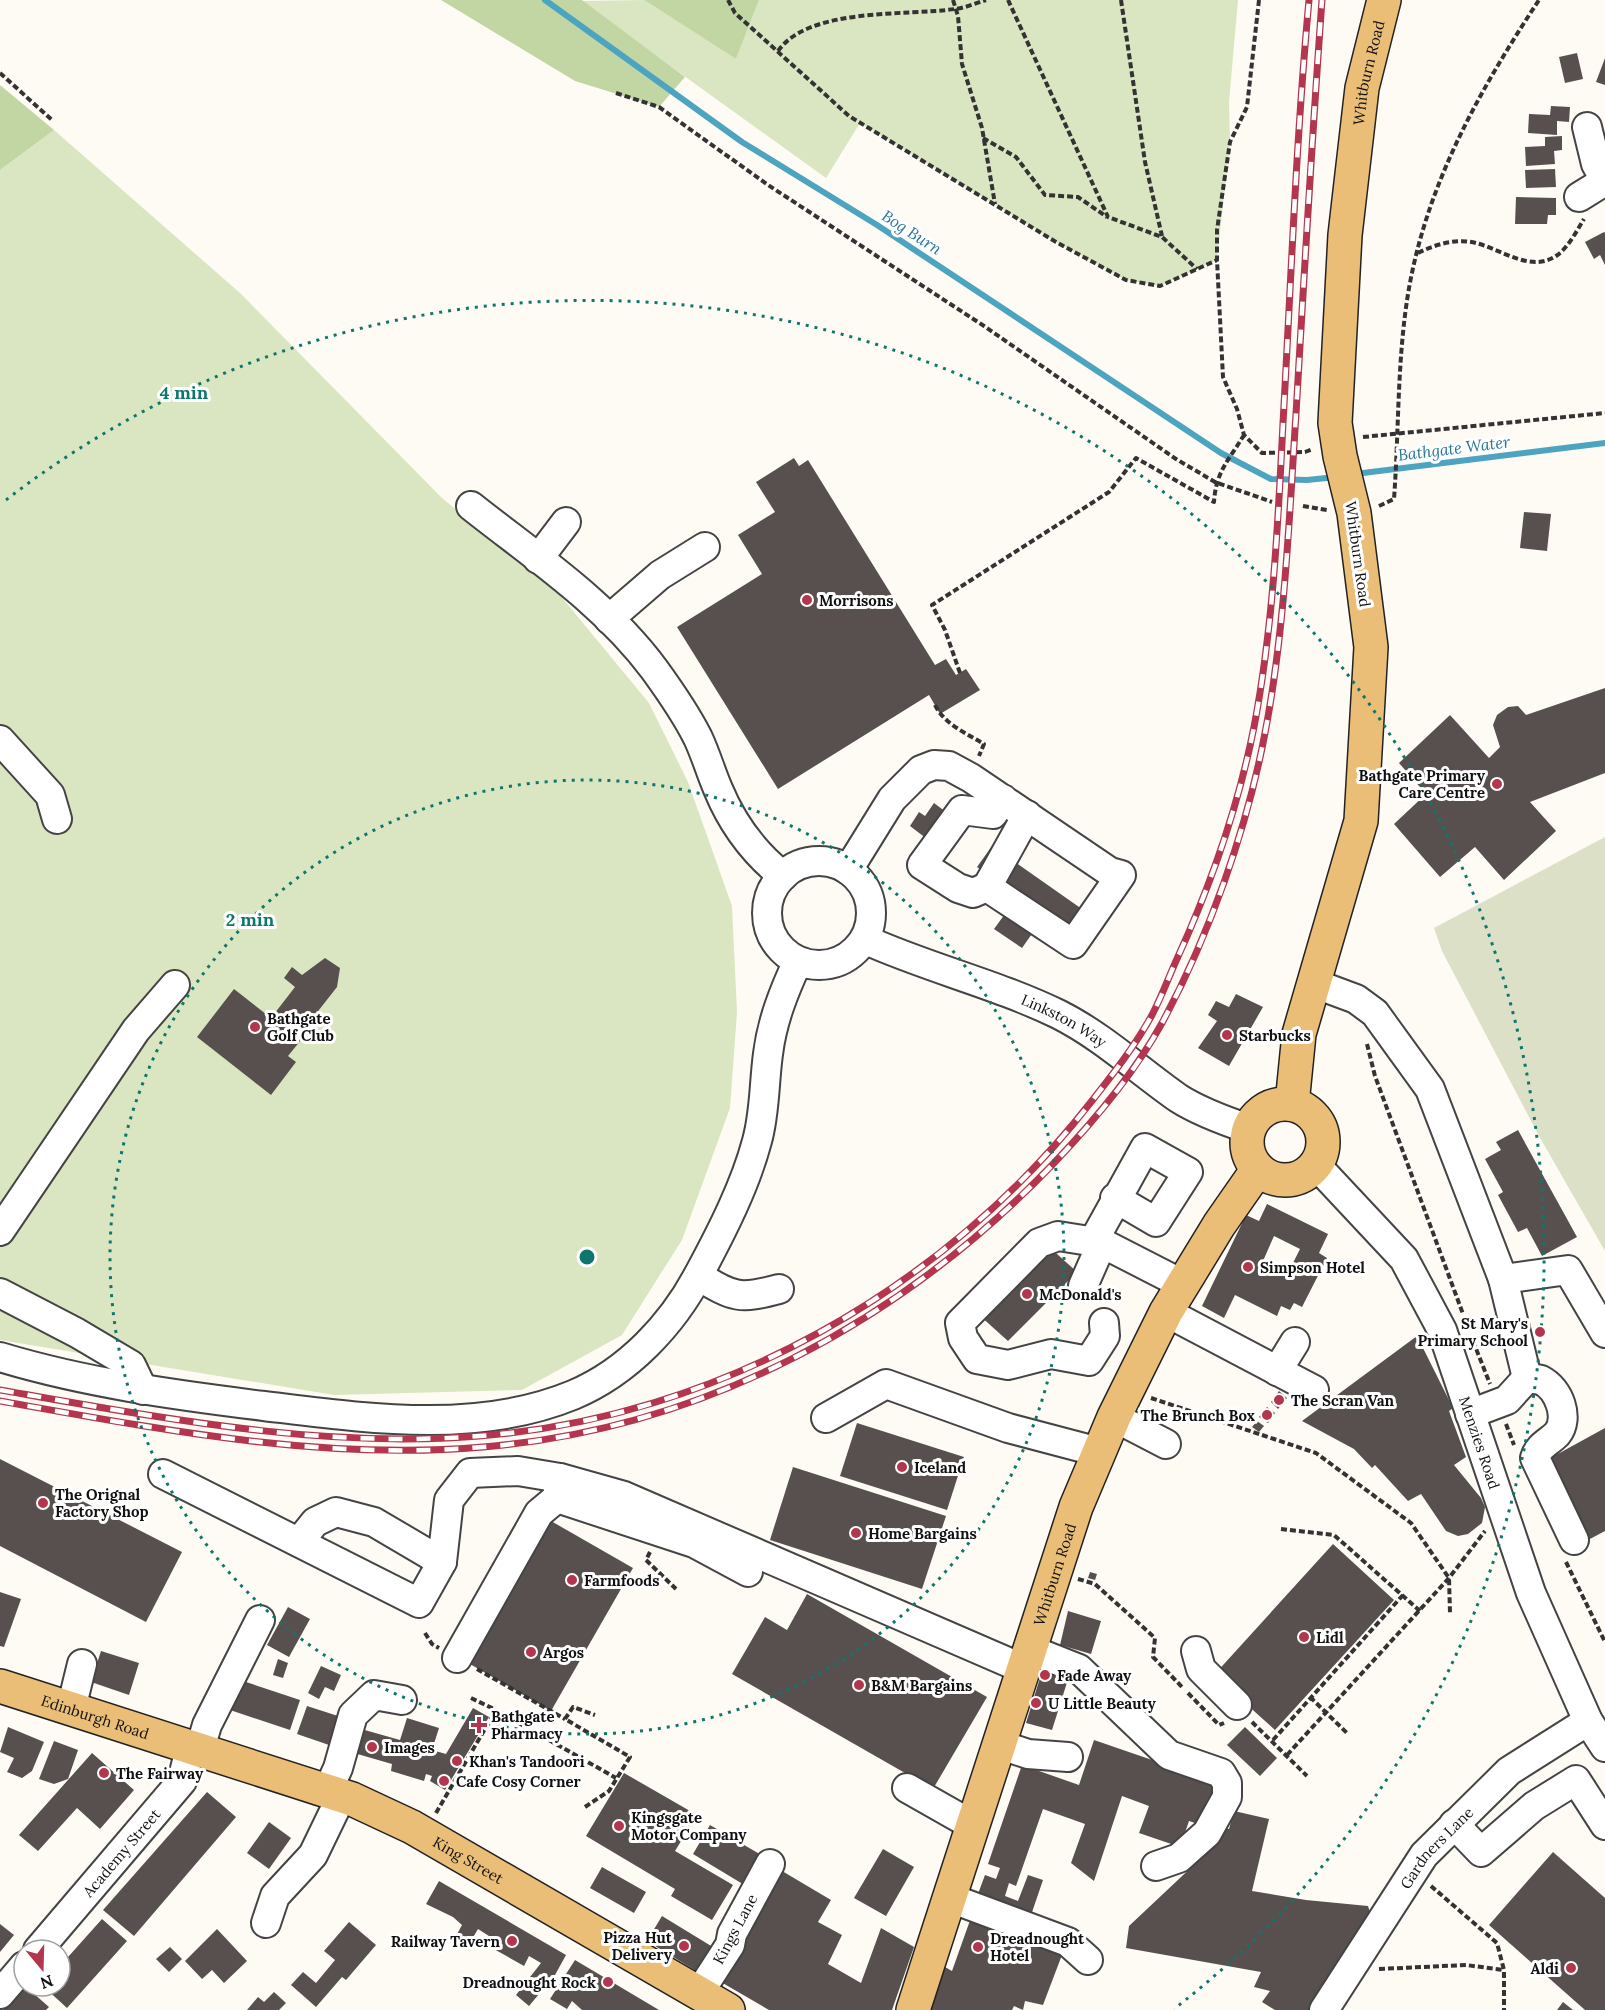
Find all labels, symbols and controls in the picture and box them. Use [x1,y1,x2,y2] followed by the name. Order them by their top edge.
[1348,18,1388,126] street label: Whitburn Road
[878,205,946,259] water label: Bog Burn
[160,381,209,404] text: 4 min
[1397,431,1512,465] water label: Bathgate Water
[1341,500,1375,608] street label: Whitburn Road
[819,591,894,610] place label: Morrisons
[800,593,814,607] marker: Morrisons
[1358,766,1486,802] place label: Bathgate Primary Care Centre
[1490,777,1504,791] marker: Bathgate Primary Care Centre
[226,908,275,931] text: 2 min
[1019,989,1111,1051] street label: Linkston Way
[267,1009,334,1045] place label: Bathgate Golf Club
[248,1020,262,1034] marker: Bathgate Golf Club
[1239,1026,1311,1045] place label: Starbucks
[1220,1028,1234,1042] marker: Starbucks
[577,1247,597,1267] centre of rings
[1260,1258,1365,1277] place label: Simpson Hotel
[1241,1260,1255,1274] marker: Simpson Hotel
[1039,1285,1122,1304] place label: McDonald's
[1020,1287,1034,1301] marker: McDonald's
[1417,1314,1528,1350] place label: St Mary's Primary School
[1533,1325,1547,1339] marker: St Mary's Primary School
[1291,1391,1395,1410] place label: The Scran Van
[1272,1393,1286,1407] marker: The Scran Van
[1456,1394,1505,1491] street label: Menzies Road
[1141,1406,1255,1425] place label: The Brunch Box
[1260,1408,1274,1422] marker: The Brunch Box
[914,1458,966,1477] place label: Iceland
[895,1460,909,1474] marker: Iceland
[55,1485,149,1521] place label: The Orignal Factory Shop
[36,1496,50,1510] marker: The Orignal Factory Shop
[1029,1521,1080,1628] street label: Whitburn Road
[868,1524,977,1543] place label: Home Bargains
[849,1526,863,1540] marker: Home Bargains
[584,1571,659,1590] place label: Farmfoods
[565,1573,579,1587] marker: Farmfoods
[1316,1628,1344,1647] place label: Lidl
[1297,1630,1311,1644] marker: Lidl
[543,1643,584,1662] place label: Argos
[524,1645,538,1659] marker: Argos
[1057,1666,1132,1685] place label: Fade Away
[1038,1668,1052,1682] marker: Fade Away
[871,1676,972,1695] place label: B&M Bargains
[852,1678,866,1692] marker: B&M Bargains
[39,1690,152,1743] street label: Edinburgh Road
[1048,1694,1157,1713] place label: U Little Beauty
[1029,1696,1043,1710] marker: U Little Beauty
[491,1707,563,1743] place label: Bathgate Pharmacy
[472,1718,486,1732] marker: Bathgate Pharmacy
[384,1738,435,1757] place label: Images
[365,1740,379,1754] marker: Images
[469,1752,585,1771] place label: Khan's Tandoori
[450,1754,464,1768] marker: Khan's Tandoori
[116,1764,204,1783] place label: The Fairway
[97,1766,111,1780] marker: The Fairway
[456,1772,582,1791] place label: Cafe Cosy Corner
[437,1774,451,1788] marker: Cafe Cosy Corner
[1395,1802,1477,1892] street label: Gardners Lane
[77,1804,164,1901] street label: Academy Street
[631,1808,747,1844] place label: Kingsgate Motor Company
[612,1819,626,1833] marker: Kingsgate Motor Company
[430,1832,507,1888] street label: King Street
[709,1891,761,1967] street label: Kings Lane
[603,1928,673,1964] place label: Pizza Hut Delivery
[990,1929,1085,1965] place label: Dreadnought Hotel
[391,1932,500,1951] place label: Railway Tavern
[505,1934,519,1948] marker: Railway Tavern
[12,1938,72,1998] north arrow
[677,1939,691,1953] marker: Pizza Hut Delivery
[971,1940,985,1954] marker: Dreadnought Hotel
[1530,1959,1559,1978] place label: Aldi
[1564,1961,1578,1975] marker: Aldi
[38,1971,56,1994] text: N
[463,1973,596,1992] place label: Dreadnought Rock
[601,1975,615,1989] marker: Dreadnought Rock

